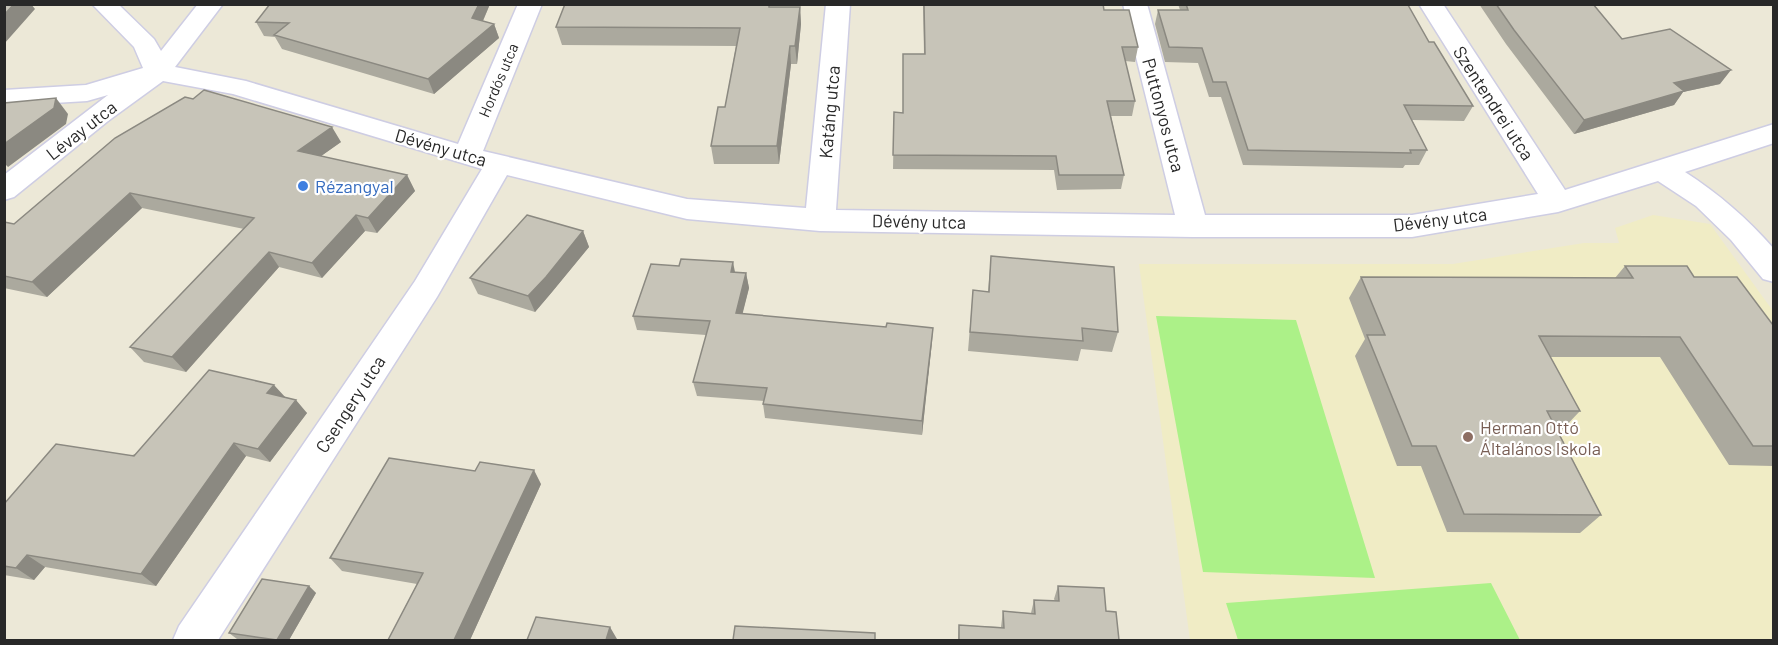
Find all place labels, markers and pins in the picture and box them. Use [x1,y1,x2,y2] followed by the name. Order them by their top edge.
[315,175,394,197] place label: Rézangyal
[296,179,310,193] marker: Rézangyal
[1480,416,1601,459] place label: Herman Ottó Általános Iskola
[1461,430,1475,444] marker: Herman Ottó Általános Iskola

